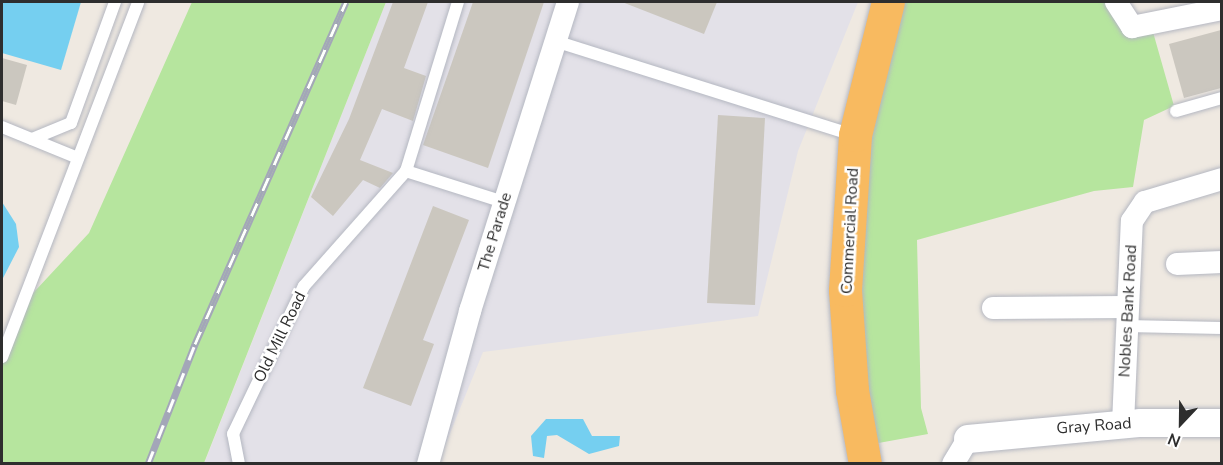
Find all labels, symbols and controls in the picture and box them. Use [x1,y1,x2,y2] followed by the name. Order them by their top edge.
[837,167,863,295] street label: Commercial Road
[474,190,516,274] street label: The Parade
[1115,244,1141,378] street label: Nobles Bank Road
[250,288,310,386] street label: Old Mill Road
[1151,393,1211,453] north arrow
[1056,414,1132,438] street label: Gray Road
[1165,427,1184,452] text: N

